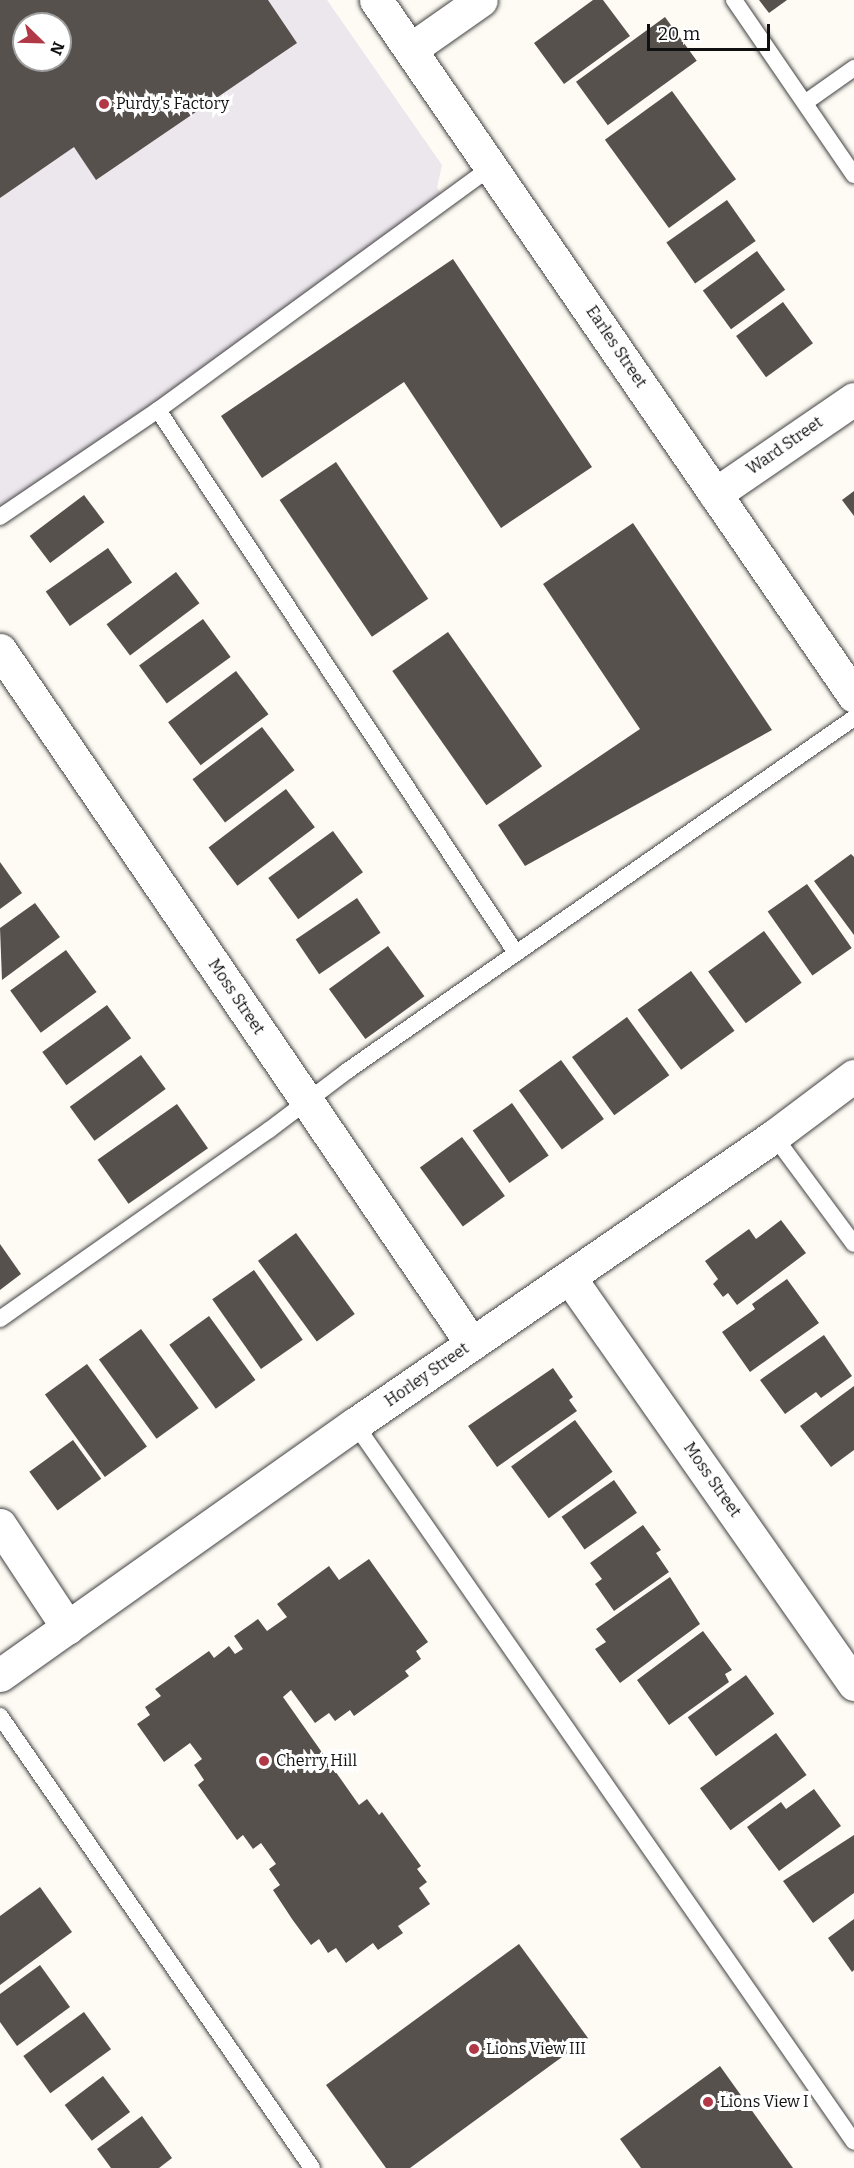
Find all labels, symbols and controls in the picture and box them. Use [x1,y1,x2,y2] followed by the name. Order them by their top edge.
[12,12,72,72] north arrow
[650,12,773,50] scale bar
[658,23,700,45] text: 20 m
[46,39,68,58] text: N
[116,94,229,114] place label: Purdy's Factory
[97,97,111,111] marker: Purdy's Factory
[582,302,650,392] street label: Earles Street
[743,413,827,479] street label: Ward Street
[204,956,268,1038] street label: Moss Street
[381,1339,473,1411] street label: Horley Street
[679,1439,745,1521] street label: Moss Street
[276,1751,357,1771] place label: Cherry Hill
[257,1754,271,1768] marker: Cherry Hill
[486,2039,586,2059] place label: Lions View III
[467,2042,481,2056] marker: Lions View III
[720,2092,809,2112] place label: Lions View I
[701,2095,715,2109] marker: Lions View I

